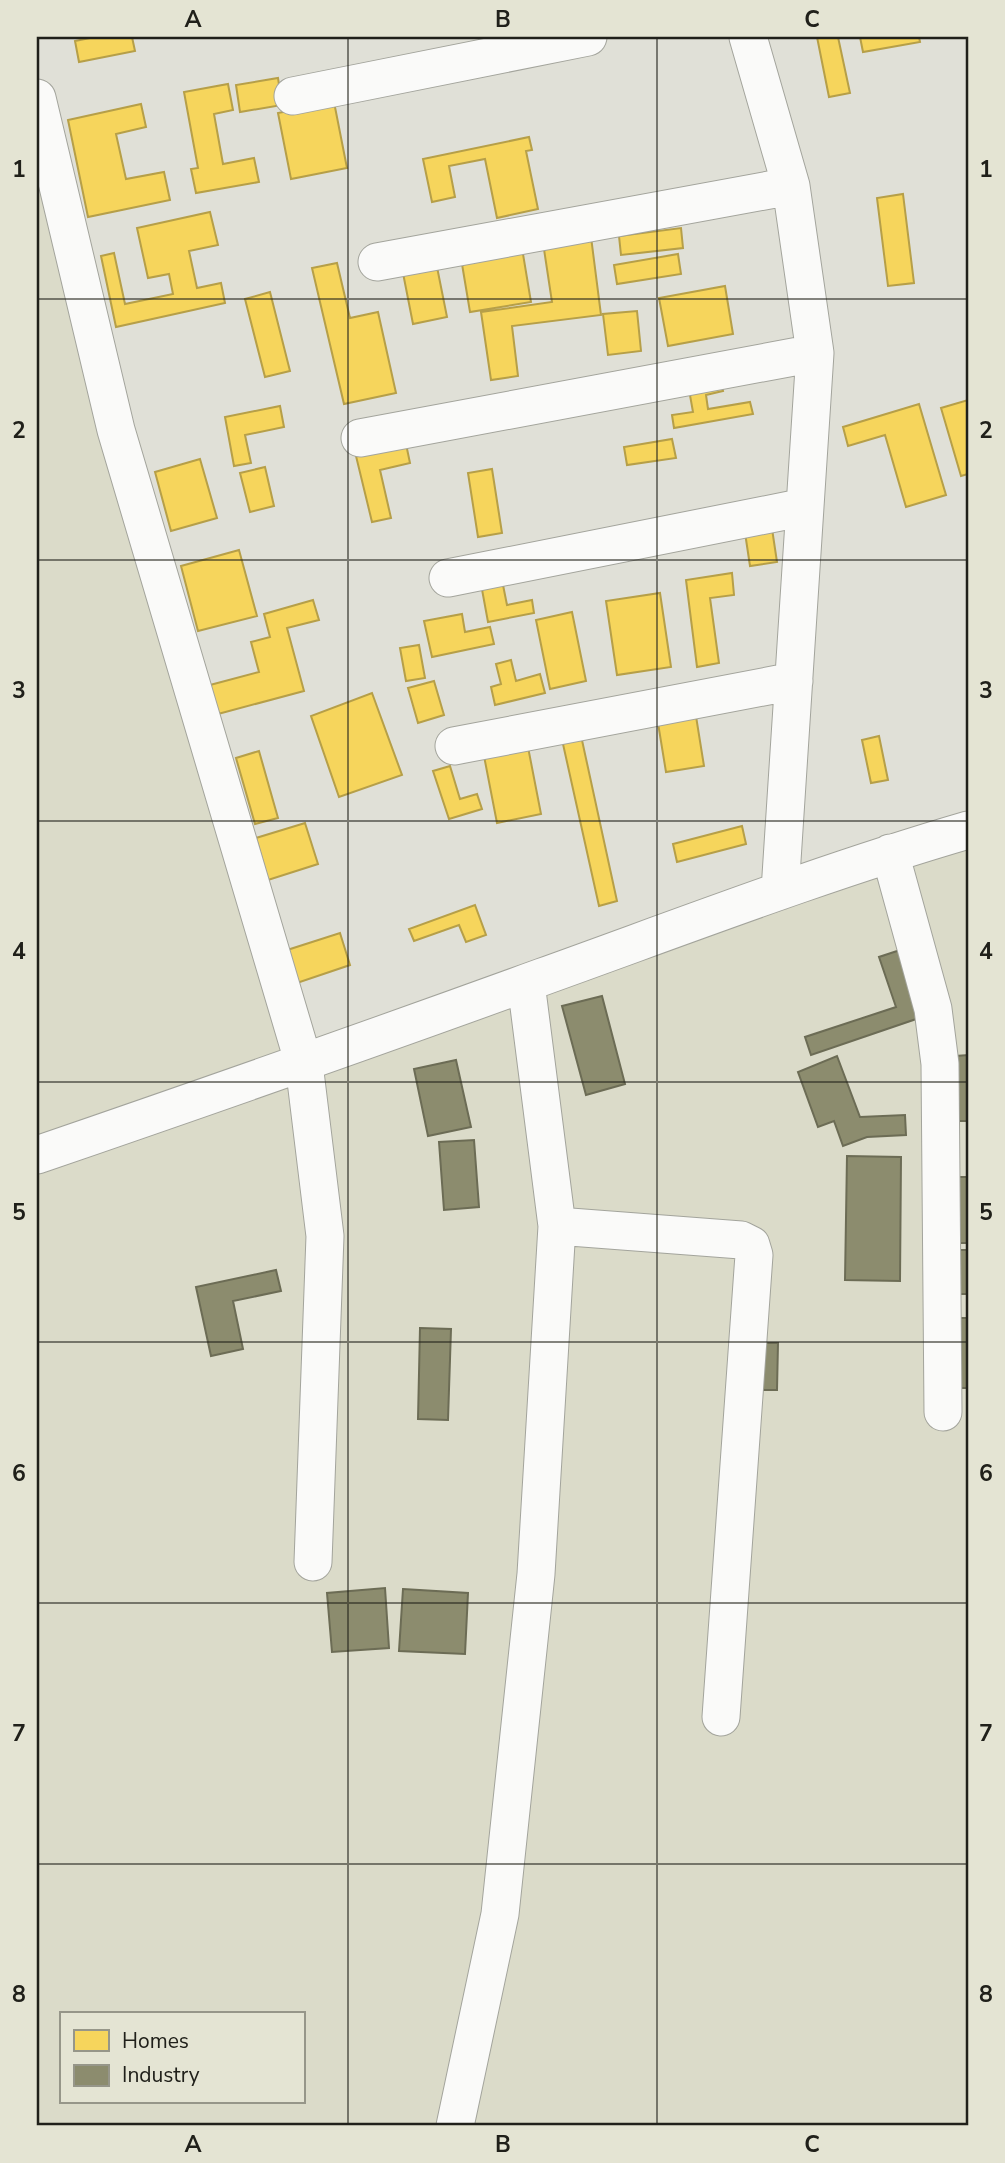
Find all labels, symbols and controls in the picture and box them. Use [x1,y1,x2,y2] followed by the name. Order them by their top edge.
[184,4,202,35] text: A
[495,4,511,35] text: B
[804,4,820,35] text: C
[12,154,26,185] text: 1
[979,154,993,185] text: 1
[12,415,26,446] text: 2
[979,415,993,446] text: 2
[12,675,26,706] text: 3
[979,675,993,706] text: 3
[12,936,26,967] text: 4
[979,936,993,967] text: 4
[12,1197,26,1228] text: 5
[979,1197,993,1228] text: 5
[12,1458,26,1489] text: 6
[979,1458,993,1489] text: 6
[12,1718,26,1749] text: 7
[979,1718,993,1749] text: 7
[12,1979,26,2010] text: 8
[979,1979,993,2010] text: 8
[60,2012,304,2104] legend
[122,2027,189,2055] text: Homes
[122,2061,200,2089] text: Industry
[184,2129,202,2160] text: A
[495,2129,511,2160] text: B
[804,2129,820,2160] text: C

